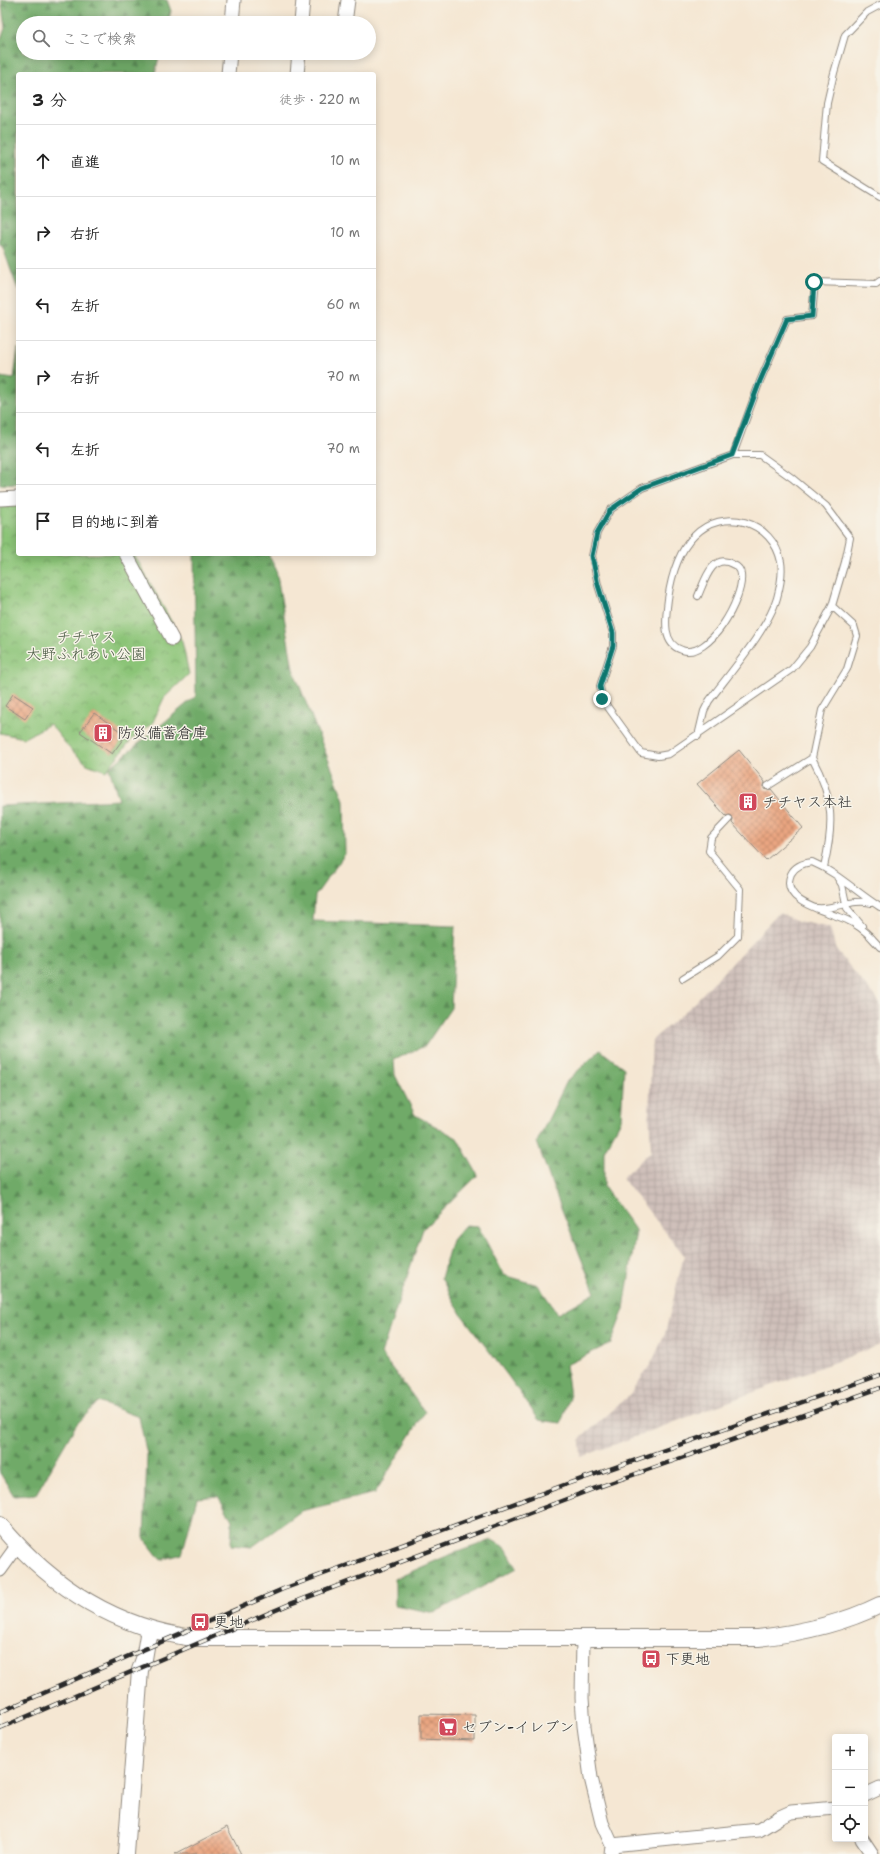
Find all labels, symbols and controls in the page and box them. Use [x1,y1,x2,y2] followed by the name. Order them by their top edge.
[16,16,376,60] search box
[30,27,52,49] icon: search
[62,29,137,49] text: ここで検索
[32,89,67,111] text: 3 分
[280,91,360,108] text: 徒歩 · 220 m
[32,150,54,172] icon: ahead
[70,152,100,172] text: 直進
[330,152,360,169] text: 10 m
[32,222,54,244] icon: right
[70,224,100,244] text: 右折
[330,224,360,241] text: 10 m
[805,273,823,291] route start
[32,294,54,316] icon: left
[70,296,100,316] text: 左折
[327,296,360,313] text: 60 m
[32,366,54,388] icon: right
[70,368,100,388] text: 右折
[326,368,360,385] text: 70 m
[32,438,54,460] icon: left
[70,440,100,460] text: 左折
[326,440,360,457] text: 70 m
[32,510,54,532] icon: arrive
[70,512,160,532] text: 目的地に到着
[26,627,146,664] park label: チチヤス 大野ふれあい公園
[593,690,611,708] route end
[92,722,114,744] building icon: 防災備蓄倉庫
[117,723,207,743] place label: 防災備蓄倉庫
[737,791,759,813] building icon: チチヤス本社
[762,792,852,812] place label: チチヤス本社
[189,1611,211,1633] bus stop icon: 更地
[214,1612,244,1632] place label: 更地
[640,1648,662,1670] bus stop icon: 下更地
[665,1649,710,1669] place label: 下更地
[437,1716,459,1738] supermarket icon: セブン-イレブン
[462,1717,574,1737] place label: セブン-イレブン
[832,1734,868,1842] map controls
[832,1734,868,1770] button: +
[832,1770,868,1806] button: −
[832,1806,868,1842] button: locate

